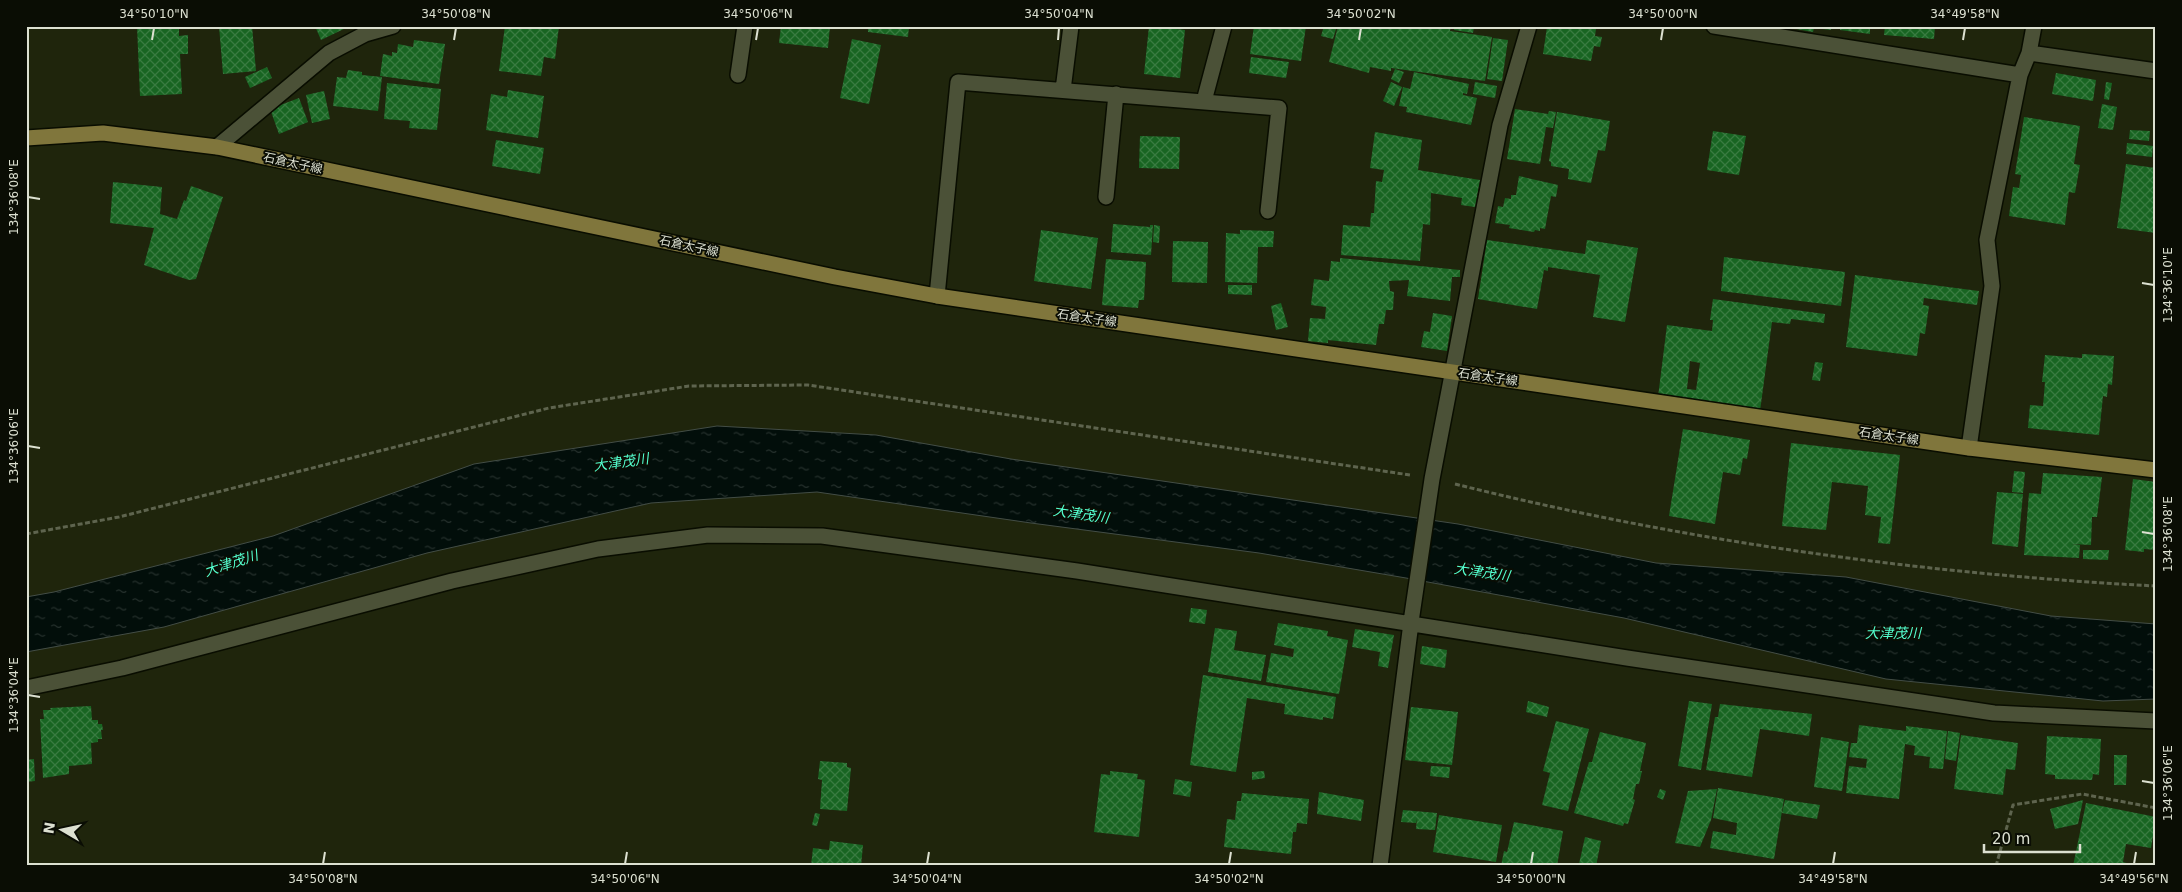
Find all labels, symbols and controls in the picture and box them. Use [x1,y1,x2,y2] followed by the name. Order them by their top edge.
[119,7,189,21] text: 34°50'10"N
[421,7,491,21] text: 34°50'08"N
[723,7,793,21] text: 34°50'06"N
[1024,7,1094,21] text: 34°50'04"N
[1326,7,1396,21] text: 34°50'02"N
[1628,7,1698,21] text: 34°50'00"N
[1930,7,2000,21] text: 34°49'58"N
[262,150,324,176] street label: 石倉太子線
[7,159,21,235] text: 134°36'08"E
[658,233,720,259] street label: 石倉太子線
[2161,247,2175,323] text: 134°36'10"E
[1056,307,1118,329] street label: 石倉太子線
[1457,366,1519,388] street label: 石倉太子線
[7,408,21,484] text: 134°36'06"E
[1858,425,1920,447] street label: 石倉太子線
[592,450,652,474] water label: 大津茂川
[2161,496,2175,572] text: 134°36'08"E
[1052,502,1112,526] water label: 大津茂川
[202,546,262,579] water label: 大津茂川
[1453,560,1513,584] water label: 大津茂川
[1865,625,1923,641] water label: 大津茂川
[7,657,21,733] text: 134°36'04"E
[2161,745,2175,821] text: 134°36'06"E
[38,804,88,854] north arrow
[40,821,58,835] text: N
[1984,822,2081,854] scale bar
[1992,830,2030,848] text: 20 m
[288,872,358,886] text: 34°50'08"N
[590,872,660,886] text: 34°50'06"N
[892,872,962,886] text: 34°50'04"N
[1194,872,1264,886] text: 34°50'02"N
[1496,872,1566,886] text: 34°50'00"N
[1798,872,1868,886] text: 34°49'58"N
[2099,872,2169,886] text: 34°49'56"N

